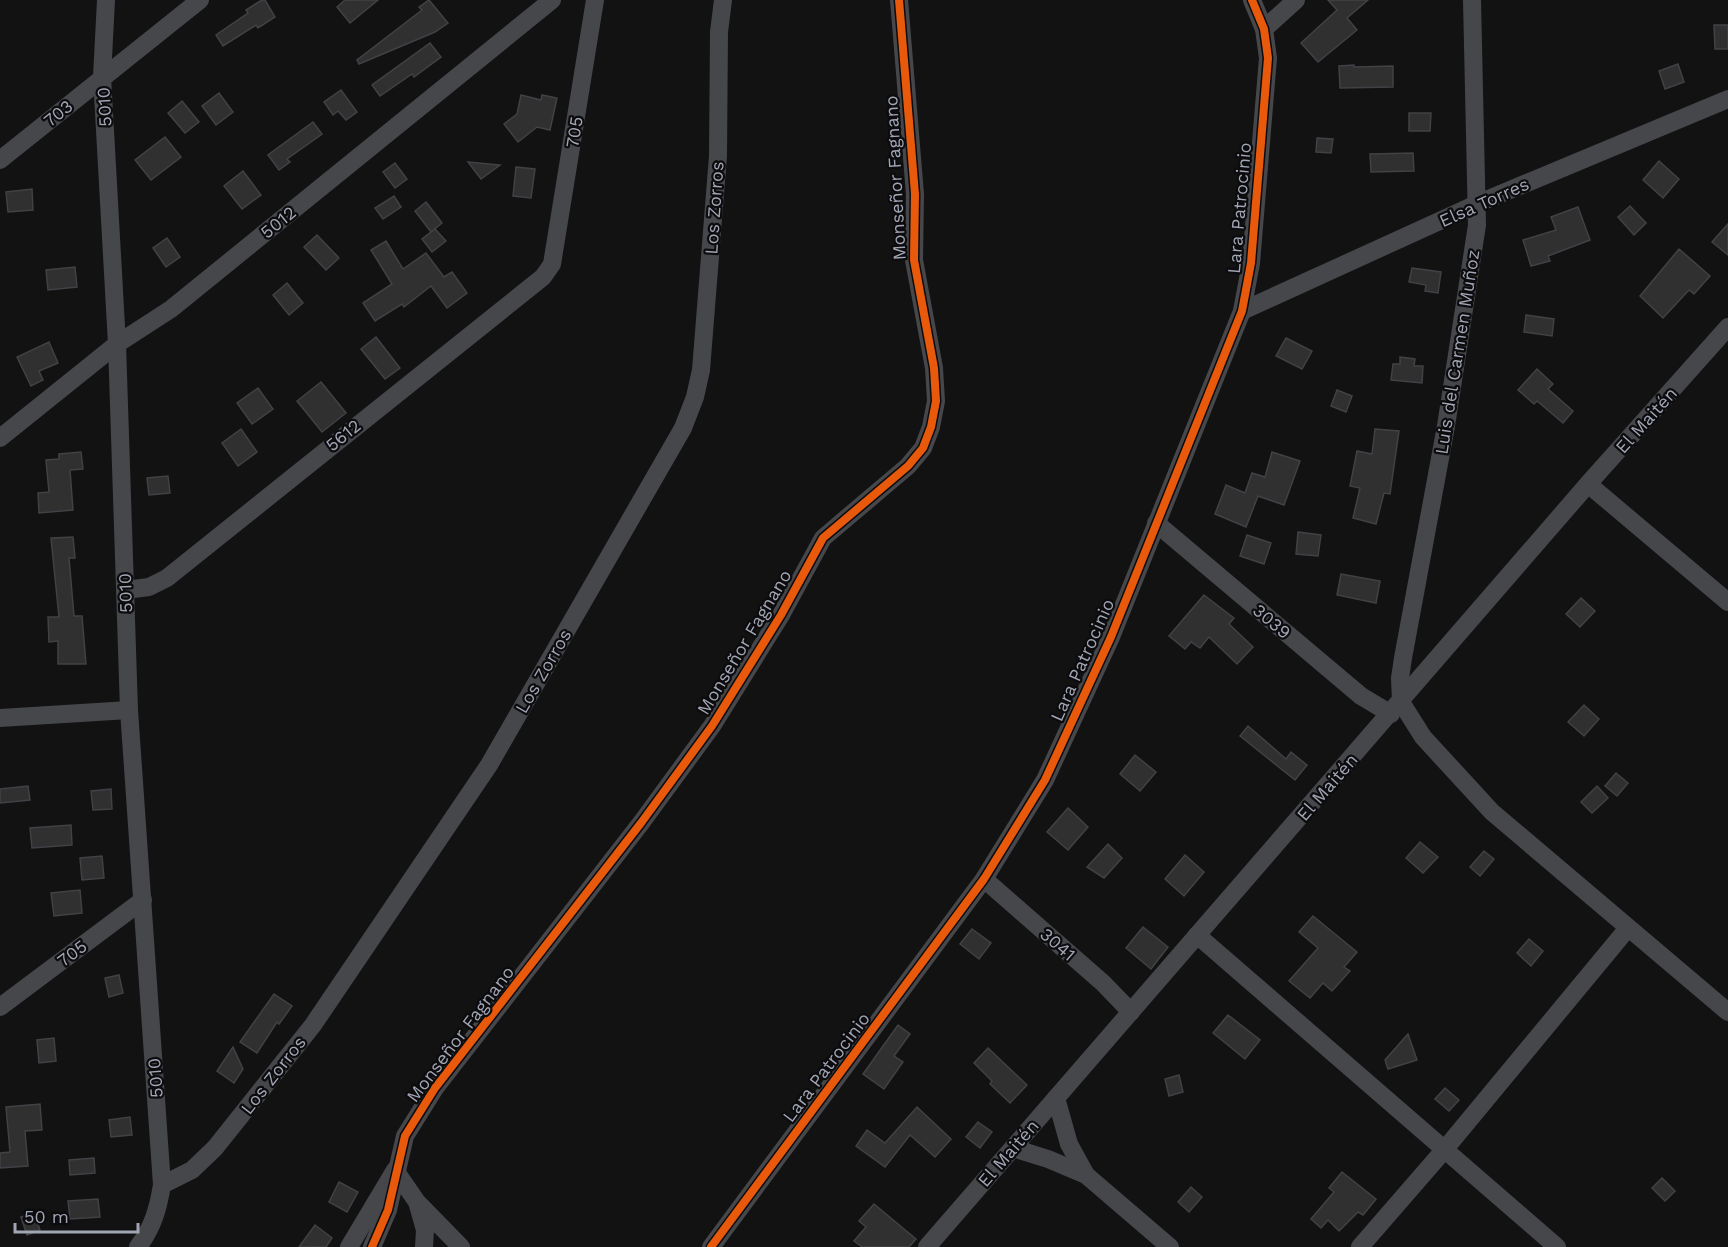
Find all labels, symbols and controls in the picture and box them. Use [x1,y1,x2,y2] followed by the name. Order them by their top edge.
[92,87,116,127] street label: 5010
[39,95,77,131] street label: 703
[880,95,910,261] street label: Monseñor Fagnano
[561,115,587,149] street label: 705
[1223,141,1255,275] street label: Lara Patrocinio
[700,161,728,255] street label: Los Zorros
[1436,173,1532,231] street label: Elsa Torres
[256,202,300,242] street label: 5012
[1430,248,1484,456] street label: Luis del Carmen Muñoz
[1611,383,1681,457] street label: El Maitén
[321,415,365,455] street label: 5612
[692,566,796,718] street label: Monseñor Fagnano
[114,573,136,613] street label: 5010
[1046,596,1118,724] street label: Lara Patrocinio
[1249,599,1295,643] street label: 3039
[511,625,575,717] street label: Los Zorros
[1292,749,1362,825] street label: El Maitén
[1036,923,1080,965] street label: 3041
[53,935,91,971] street label: 705
[402,962,518,1106] street label: Monseñor Fagnano
[778,1008,874,1126] street label: Lara Patrocinio
[236,1032,310,1118] street label: Los Zorros
[143,1057,167,1099] street label: 5010
[973,1115,1043,1191] street label: El Maitén
[15,1196,138,1234] scale bar
[24,1206,69,1227] text: 50 m

